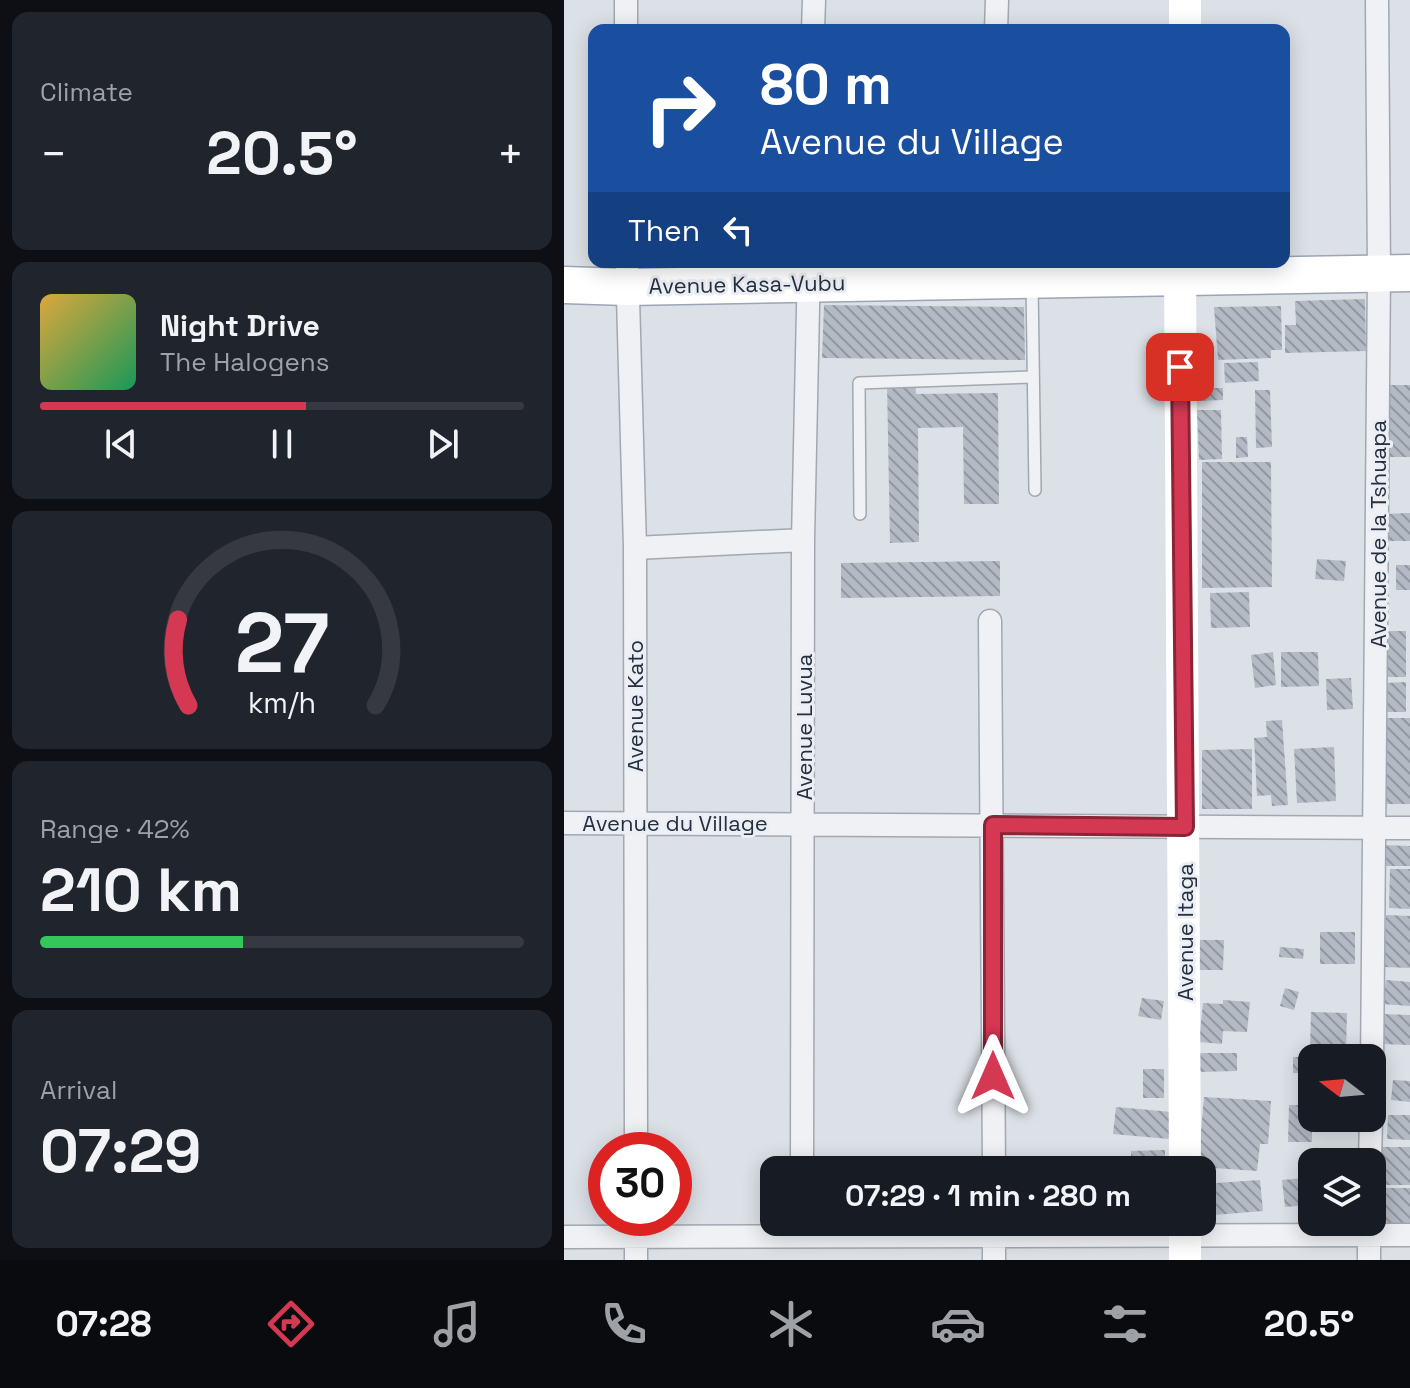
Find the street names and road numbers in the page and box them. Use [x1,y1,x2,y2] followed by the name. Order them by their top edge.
[648,268,846,300] street label: Avenue Kasa-Vubu
[1364,420,1392,648] street label: Avenue de la Tshuapa
[621,640,649,772] street label: Avenue Kato
[790,653,818,800] street label: Avenue Luvua
[582,809,768,837] street label: Avenue du Village
[1171,863,1199,1001] street label: Avenue Itaga

